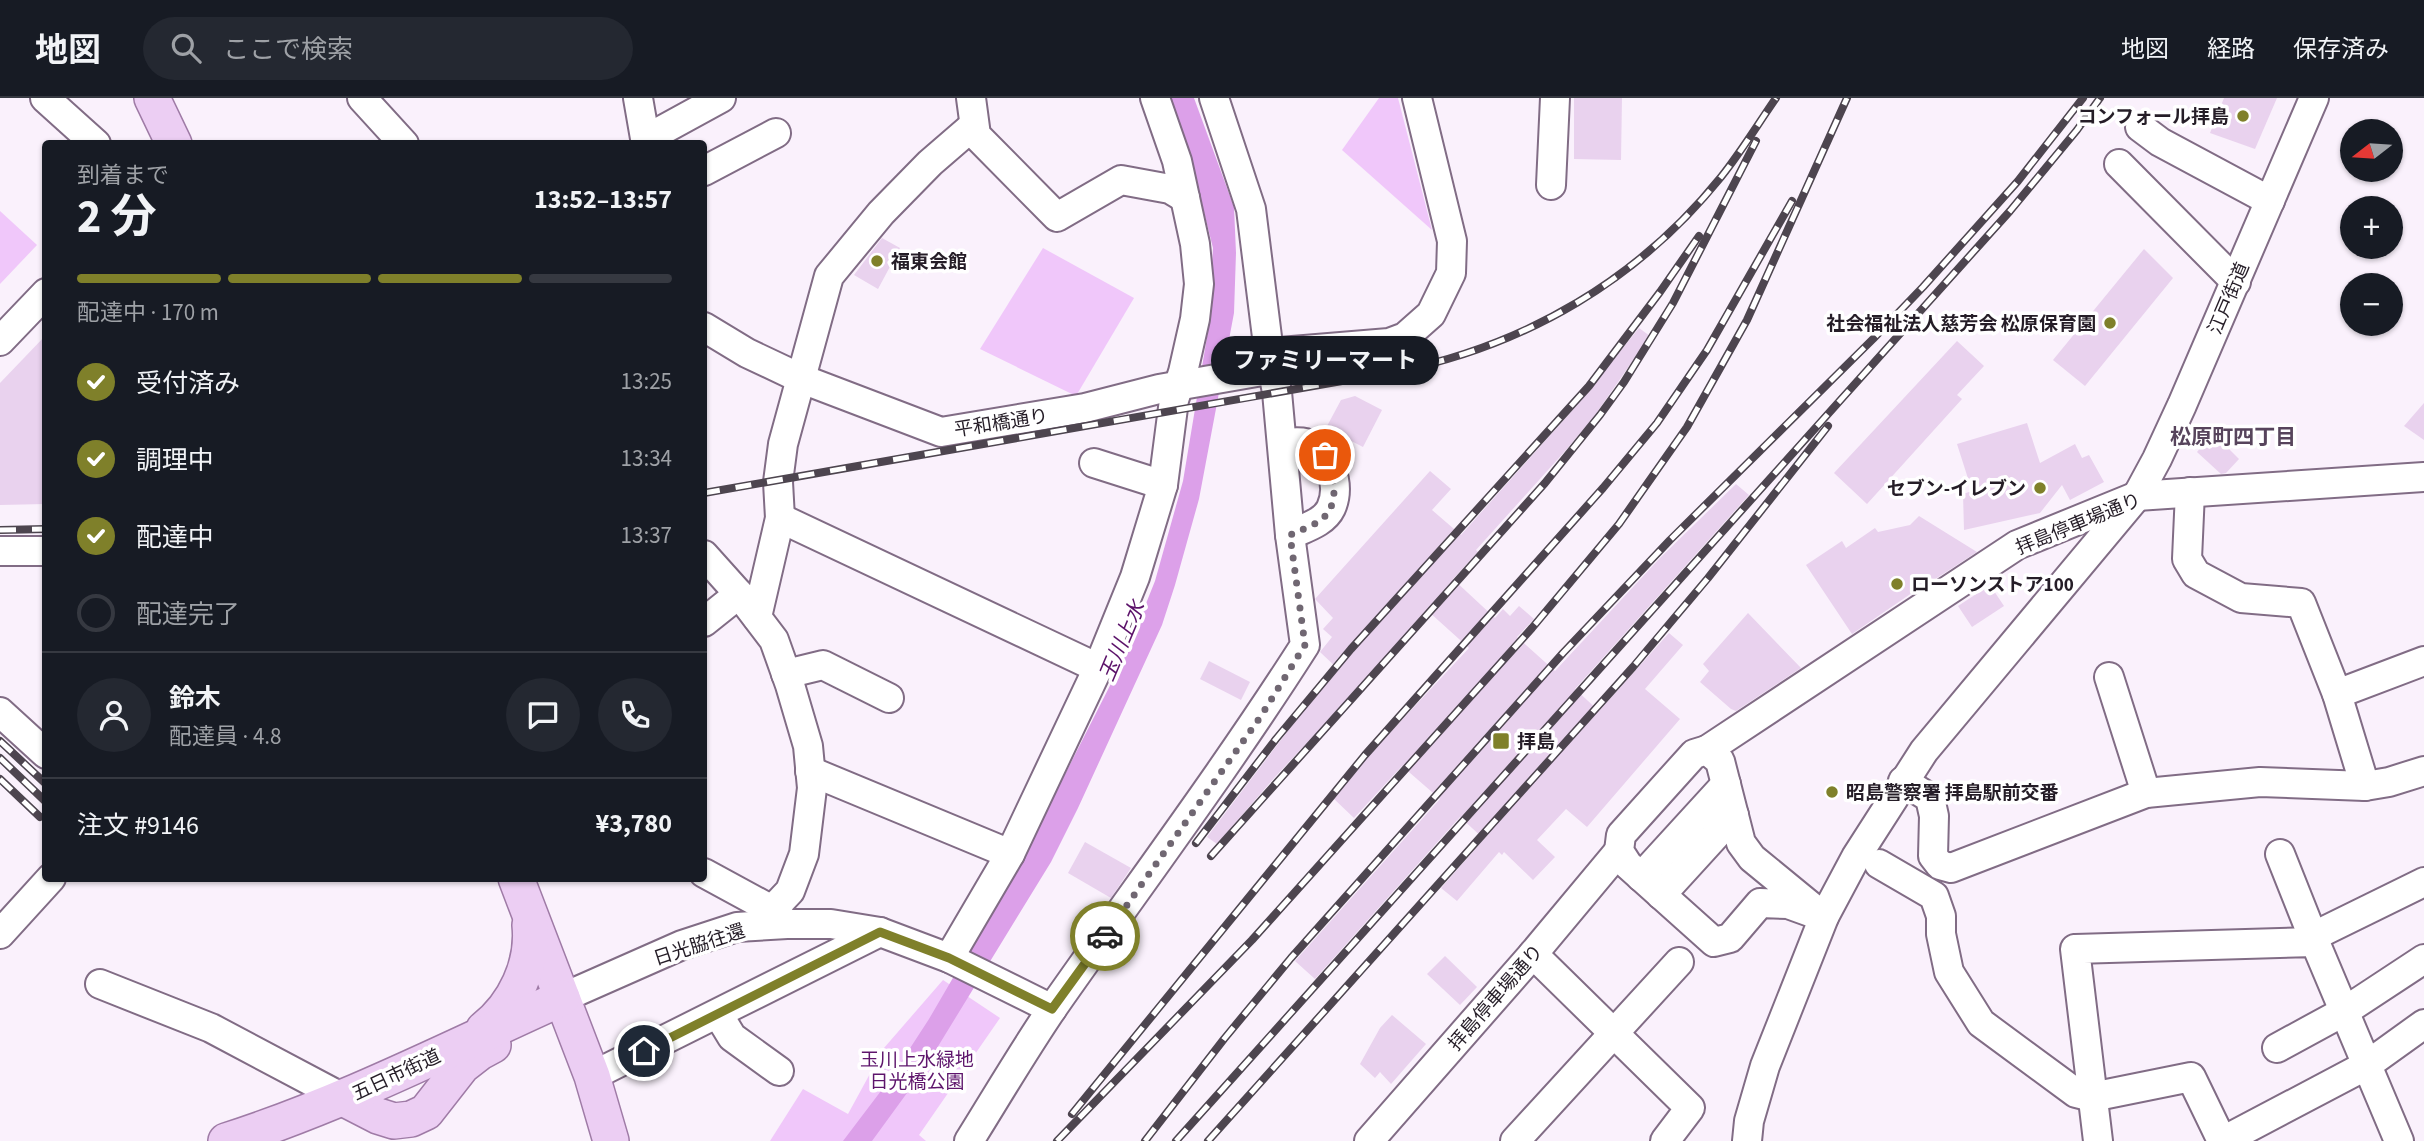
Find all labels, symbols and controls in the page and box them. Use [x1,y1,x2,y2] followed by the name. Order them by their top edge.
[143,17,633,80] search box
[35,27,101,74] text: 地図
[167,29,205,67] icon: search
[223,31,353,68] text: ここで検索
[2121,32,2169,67] text: 地図
[2207,32,2255,67] text: 経路
[2293,32,2389,67] text: 保存済み
[2078,104,2229,131] place label: コンフォール拝島
[2235,108,2251,124] marker: コンフォール拝島
[2340,119,2403,182] north arrow
[2340,119,2403,336] map controls
[77,159,169,192] text: 到着まで
[534,181,672,218] text: 13:52–13:57
[77,185,157,250] text: 2 分
[2340,196,2403,259] button: +
[891,249,967,276] place label: 福東会館
[869,253,885,269] marker: 福東会館
[2202,258,2257,339] street label: 江戸街道
[2340,273,2403,336] button: −
[77,296,219,329] text: 配達中 · 170 m
[1826,311,2096,338] place label: 社会福祉法人慈芳会 松原保育園
[2102,315,2118,331] marker: 社会福祉法人慈芳会 松原保育園
[1211,336,1439,385] callout: ファミリーマート
[1233,344,1417,377] text: ファミリーマート
[77,363,115,401] icon: check
[136,365,240,402] text: 受付済み
[621,365,672,398] text: 13:25
[952,403,1050,444] street label: 平和橋通り
[2170,422,2296,452] district label: 松原町四丁目
[1295,425,1355,485] pin
[1306,436,1344,474] icon: bag
[77,440,115,478] icon: check
[136,442,214,479] text: 調理中
[621,442,672,475] text: 13:34
[1887,476,2026,503] place label: セブン-イレブン
[2032,480,2048,496] marker: セブン-イレブン
[2012,487,2145,562] street label: 拝島停車場通り
[77,517,115,555] icon: check
[136,519,214,556] text: 配達中
[621,519,672,552] text: 13:37
[1911,572,2074,599] place label: ローソンストア100
[1889,576,1905,592] marker: ローソンストア100
[1092,595,1153,686] water label: 玉川上水
[136,596,240,633] text: 配達完了
[77,678,151,752] button: person
[506,678,580,752] button: chat
[598,678,672,752] button: phone
[169,680,221,717] text: 鈴木
[169,720,282,753] text: 配達員 · 4.8
[1517,729,1555,756] place label: 拝島
[1491,731,1511,751] marker: 拝島
[1846,780,2059,807] place label: 昭島警察署 拝島駅前交番
[1824,784,1840,800] marker: 昭島警察署 拝島駅前交番
[596,805,672,842] text: ¥3,780
[77,807,199,844] text: 注文 #9146
[1070,901,1140,971] courier
[1086,917,1124,955] icon: car
[650,918,749,973] street label: 日光脇往還
[1442,939,1550,1057] street label: 拝島停車場通り
[614,1021,674,1081] pin
[625,1032,663,1070] icon: home
[348,1043,445,1108] street label: 五日市街道
[860,1047,974,1096] park label: 玉川上水緑地 日光橋公園

